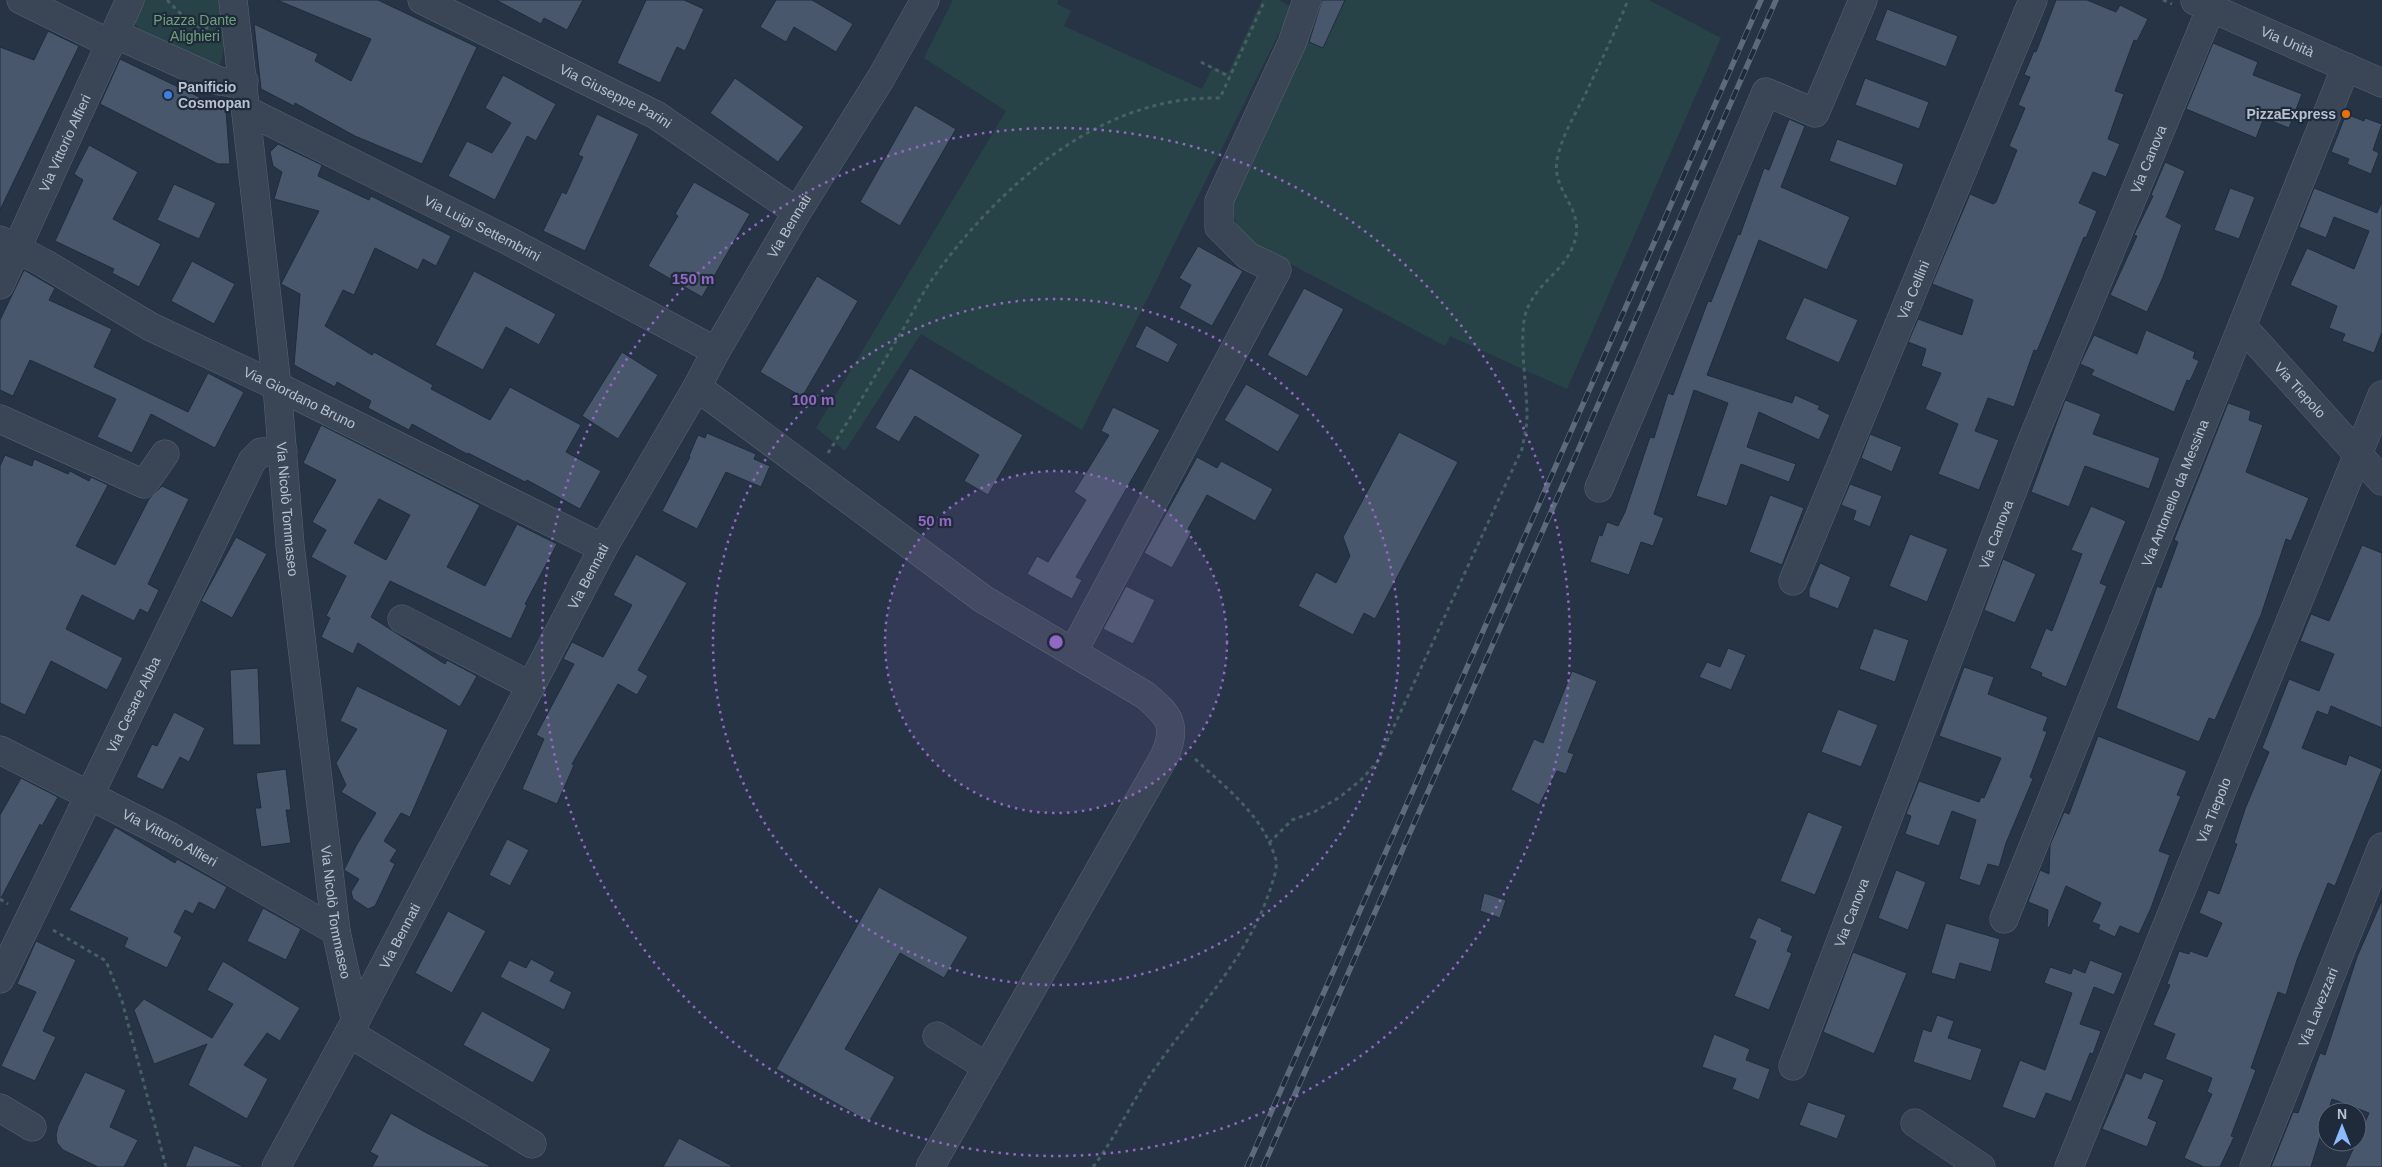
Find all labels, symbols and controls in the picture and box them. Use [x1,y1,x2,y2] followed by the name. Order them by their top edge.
[153,12,237,44] park label: Piazza Dante Alighieri
[2258,23,2317,60] street label: Via Unità
[557,61,675,131] street label: Via Giuseppe Parini
[178,79,250,111] place label: Panificio Cosmopan
[162,89,174,101] marker: Panificio Cosmopan
[36,92,94,194] street label: Via Vittorio Alfieri
[2247,106,2336,122] place label: PizzaExpress
[2340,108,2352,120] marker: PizzaExpress
[2127,123,2170,196] street label: Via Canova
[764,191,814,261] street label: Via Bennati
[422,192,543,264] street label: Via Luigi Settembrini
[1894,258,1933,322] street label: Via Cellini
[672,270,714,287] text: 150 m
[2271,359,2329,421] street label: Via Tiepolo
[241,364,359,432] street label: Via Giordano Bruno
[792,391,834,408] text: 100 m
[2138,417,2212,569] street label: Via Antonello da Messina
[274,441,302,577] street label: Via Nicolò Tommaseo
[1976,498,2016,571] street label: Via Canova
[918,512,952,529] text: 50 m
[564,541,612,612] street label: Via Bennati
[1047,633,1065,651] centre of rings
[103,654,164,755] street label: Via Cesare Abba
[2193,775,2234,845] street label: Via Tiepolo
[120,806,220,870] street label: Via Vittorio Alfieri
[318,844,354,981] street label: Via Nicolò Tommaseo
[1831,876,1872,949] street label: Via Canova
[376,901,423,971] street label: Via Bennati
[2295,965,2341,1049] street label: Via Lavezzari
[2317,1102,2367,1152] north arrow
[2337,1106,2347,1122] text: N

